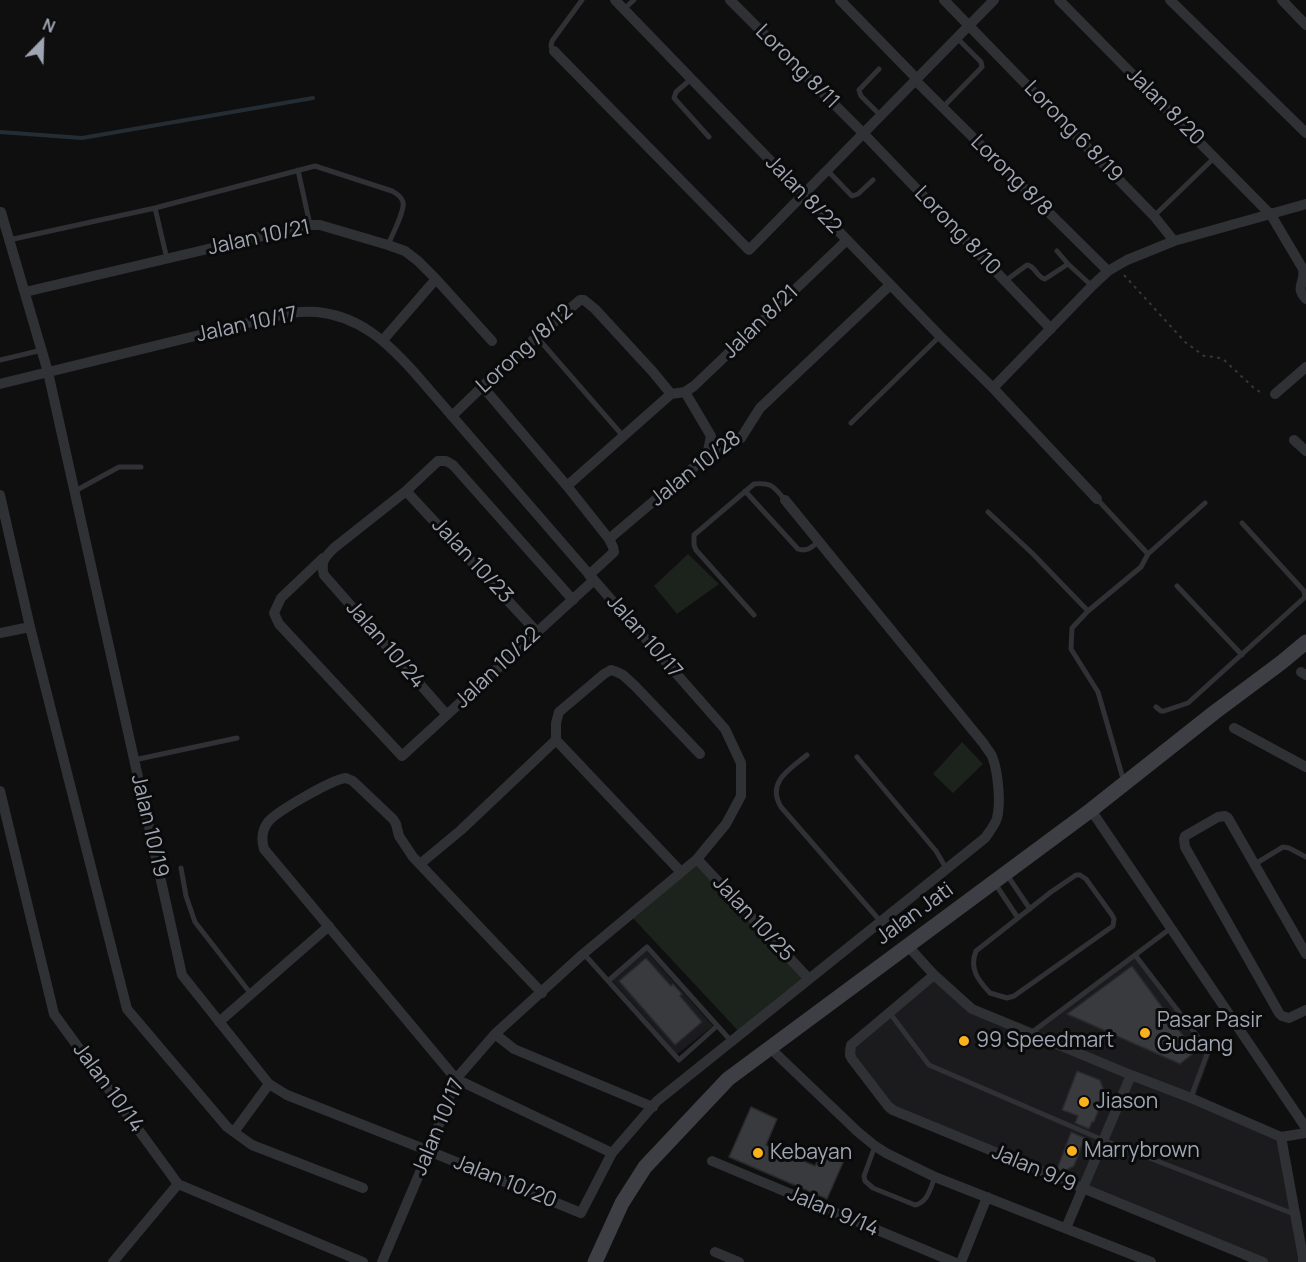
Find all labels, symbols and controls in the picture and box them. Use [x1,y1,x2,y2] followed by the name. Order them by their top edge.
[12,12,72,72] north arrow
[39,13,59,38] text: N
[750,20,844,114] street label: Lorong 8/11
[1121,63,1209,151] street label: Jalan 8/20
[1019,76,1127,188] street label: Lorong 6 8/19
[965,130,1057,222] street label: Lorong 8/8
[760,151,846,239] street label: Jalan 8/22
[909,181,1005,281] street label: Lorong 8/10
[206,215,312,261] street label: Jalan 10/21
[718,280,804,364] street label: Jalan 8/21
[472,299,578,399] street label: Lorong /8/12
[194,302,300,348] street label: Jalan 10/17
[646,426,746,512] street label: Jalan 10/28
[426,513,518,609] street label: Jalan 10/23
[601,590,687,684] street label: Jalan 10/17
[340,596,430,694] street label: Jalan 10/24
[450,622,546,714] street label: Jalan 10/22
[125,772,173,880] street label: Jalan 10/19
[707,871,799,967] street label: Jalan 10/25
[871,878,959,950] street label: Jalan Jati
[1157,1008,1263,1058] place label: Pasar Pasir Gudang
[1138,1026,1152,1040] marker: Pasar Pasir Gudang
[976,1028,1114,1054] place label: 99 Speedmart
[957,1034,971,1048] marker: 99 Speedmart
[67,1038,149,1138] street label: Jalan 10/14
[407,1075,471,1179] street label: Jalan 10/17
[1096,1089,1158,1115] place label: Jiason
[1077,1095,1091,1109] marker: Jiason
[1084,1138,1200,1164] place label: Marrybrown
[770,1140,852,1166] place label: Kebayan
[988,1140,1080,1198] street label: Jalan 9/9
[1065,1144,1079,1158] marker: Marrybrown
[751,1146,765,1160] marker: Kebayan
[450,1150,560,1214] street label: Jalan 10/20
[784,1182,882,1242] street label: Jalan 9/14

